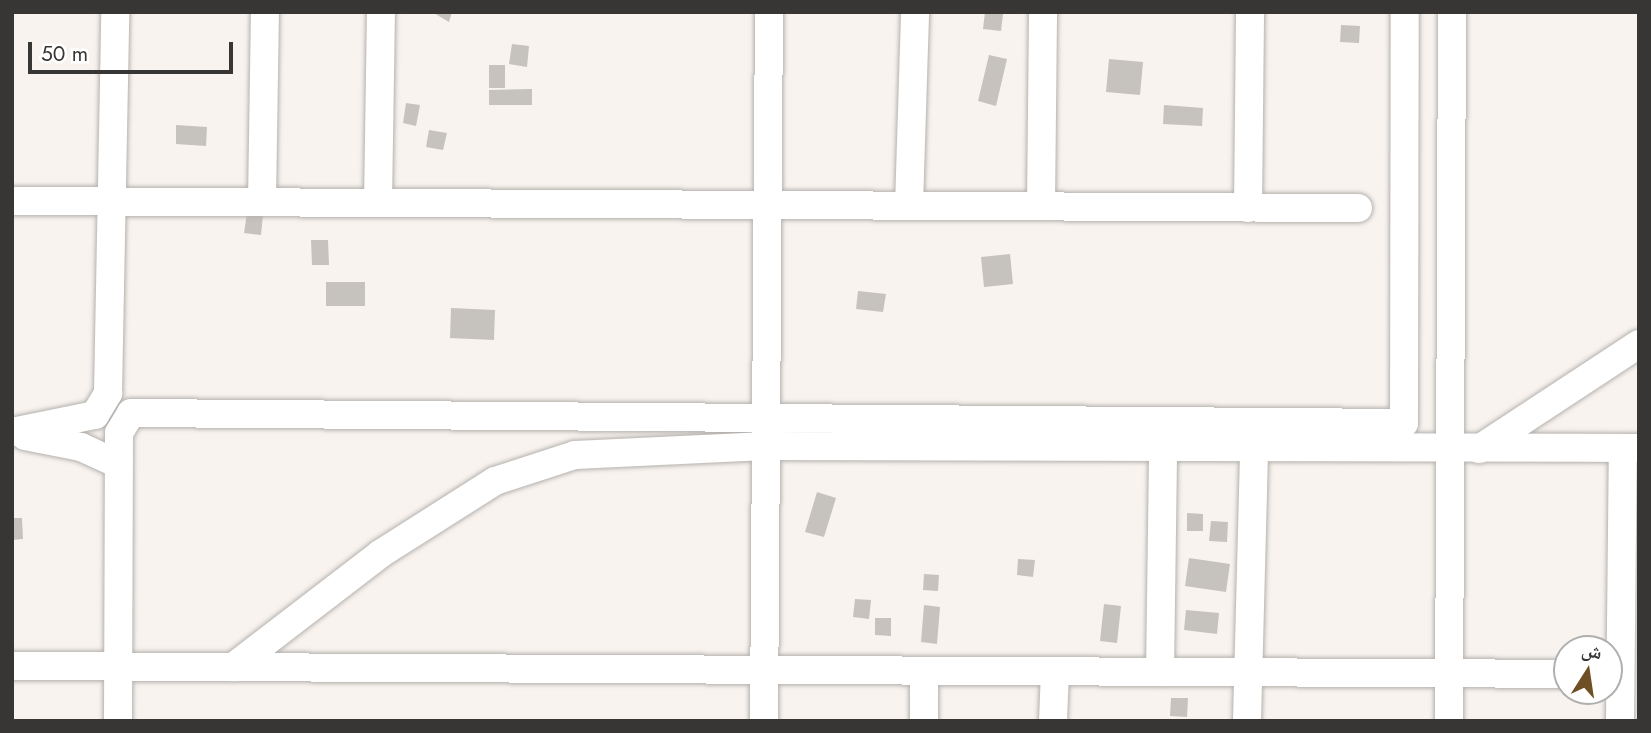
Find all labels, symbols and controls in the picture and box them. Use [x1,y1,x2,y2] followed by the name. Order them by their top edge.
[32,28,236,72] scale bar
[41,39,88,69] text: 50 m
[1553,635,1623,705] north arrow
[1579,636,1605,666] text: ش

